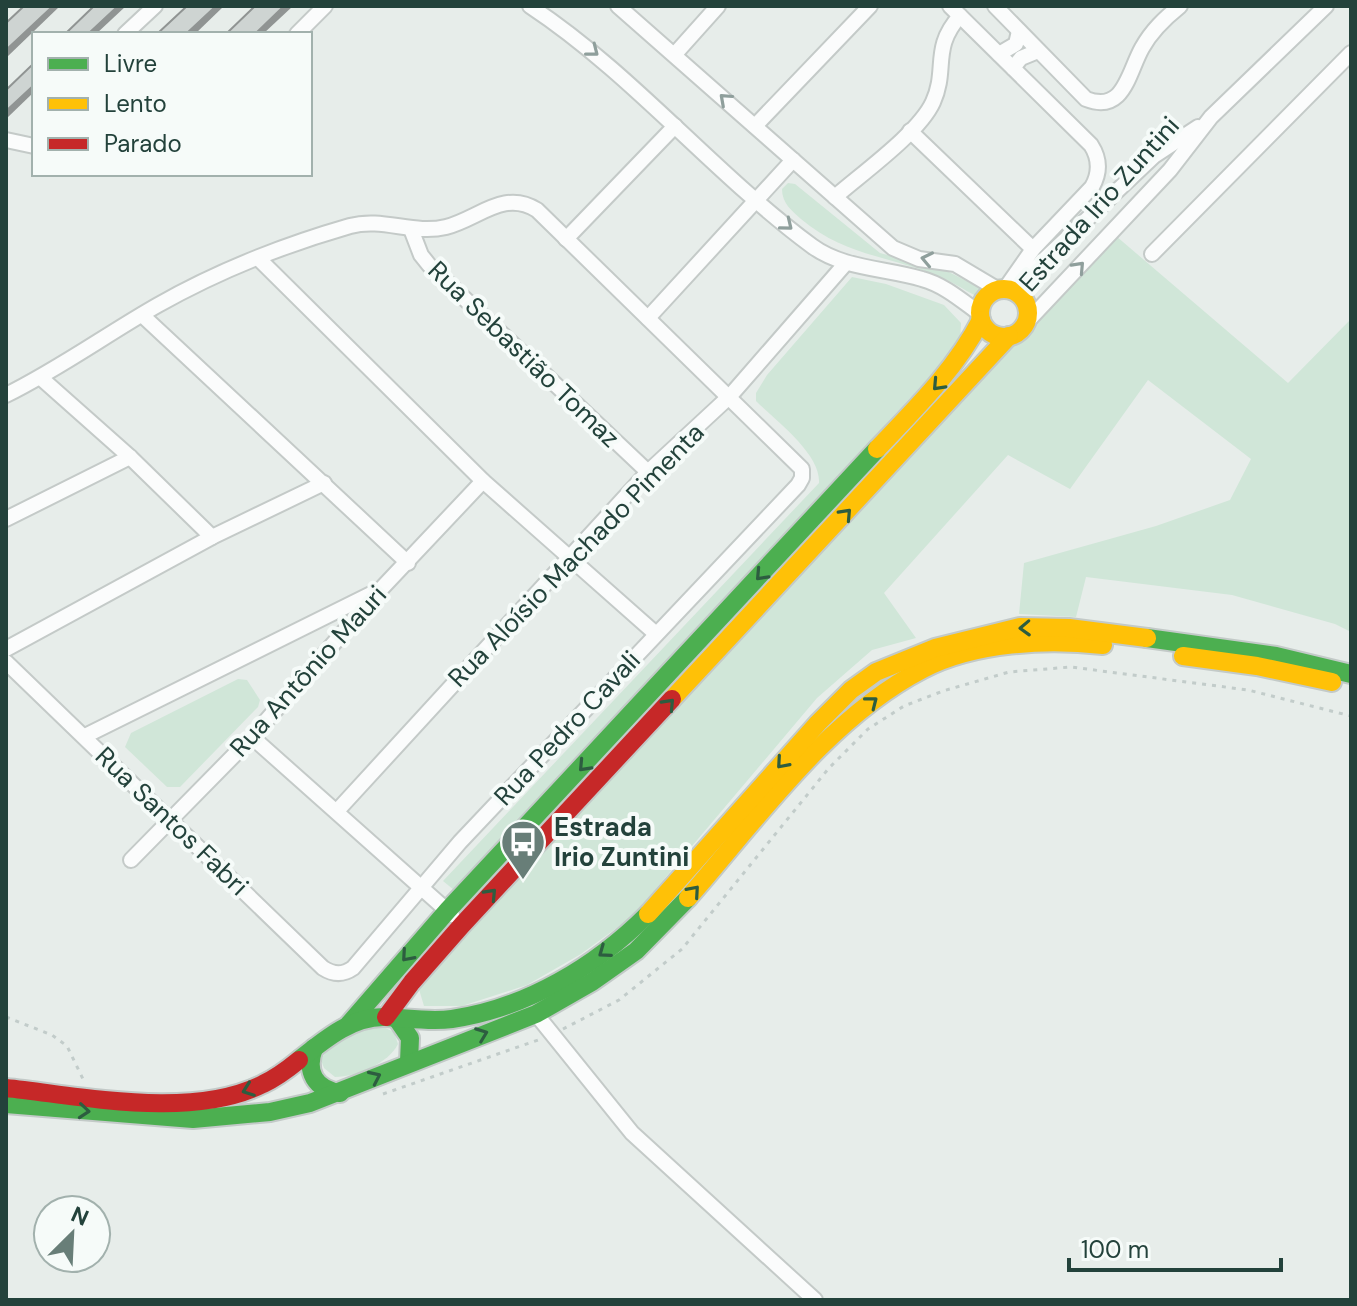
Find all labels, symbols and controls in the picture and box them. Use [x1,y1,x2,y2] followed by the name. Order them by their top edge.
[32,32,312,176] legend
[584,42,599,56] one-way arrow
[104,48,157,79] text: Livre
[104,88,167,119] text: Lento
[720,94,735,109] one-way arrow
[1011,109,1187,299] street label: Estrada Irio Zuntini
[104,128,182,159] text: Parado
[777,215,792,230] one-way arrow
[920,251,934,268] one-way arrow
[421,254,627,454] street label: Rua Sebastião Tomaz
[1069,262,1084,276] one-way arrow
[934,375,948,390] one-way arrow
[441,416,711,694] street label: Rua Aloísio Machado Pimenta
[837,508,851,523] one-way arrow
[756,566,771,580] one-way arrow
[222,578,394,764] street label: Rua Antônio Mauri
[1018,620,1031,637] one-way arrow
[486,643,648,813] street label: Rua Pedro Cavali
[863,697,877,712] one-way arrow
[660,699,675,713] one-way arrow
[88,739,256,903] street label: Rua Santos Fabri
[777,754,792,769] one-way arrow
[580,756,594,771] one-way arrow
[554,810,689,874] place label: Estrada Irio Zuntini
[499,818,547,881] bus stop icon: Estrada Irio Zuntini
[684,885,699,900] one-way arrow
[482,888,496,903] one-way arrow
[598,942,613,957] one-way arrow
[402,946,417,961] one-way arrow
[474,1027,488,1044] one-way arrow
[366,1071,381,1087] one-way arrow
[242,1080,256,1096] one-way arrow
[78,1103,91,1120] one-way arrow
[32,1194,112,1274] north arrow
[67,1200,93,1233] text: N
[1069,1222,1281,1272] scale bar
[1081,1234,1149,1265] text: 100 m

